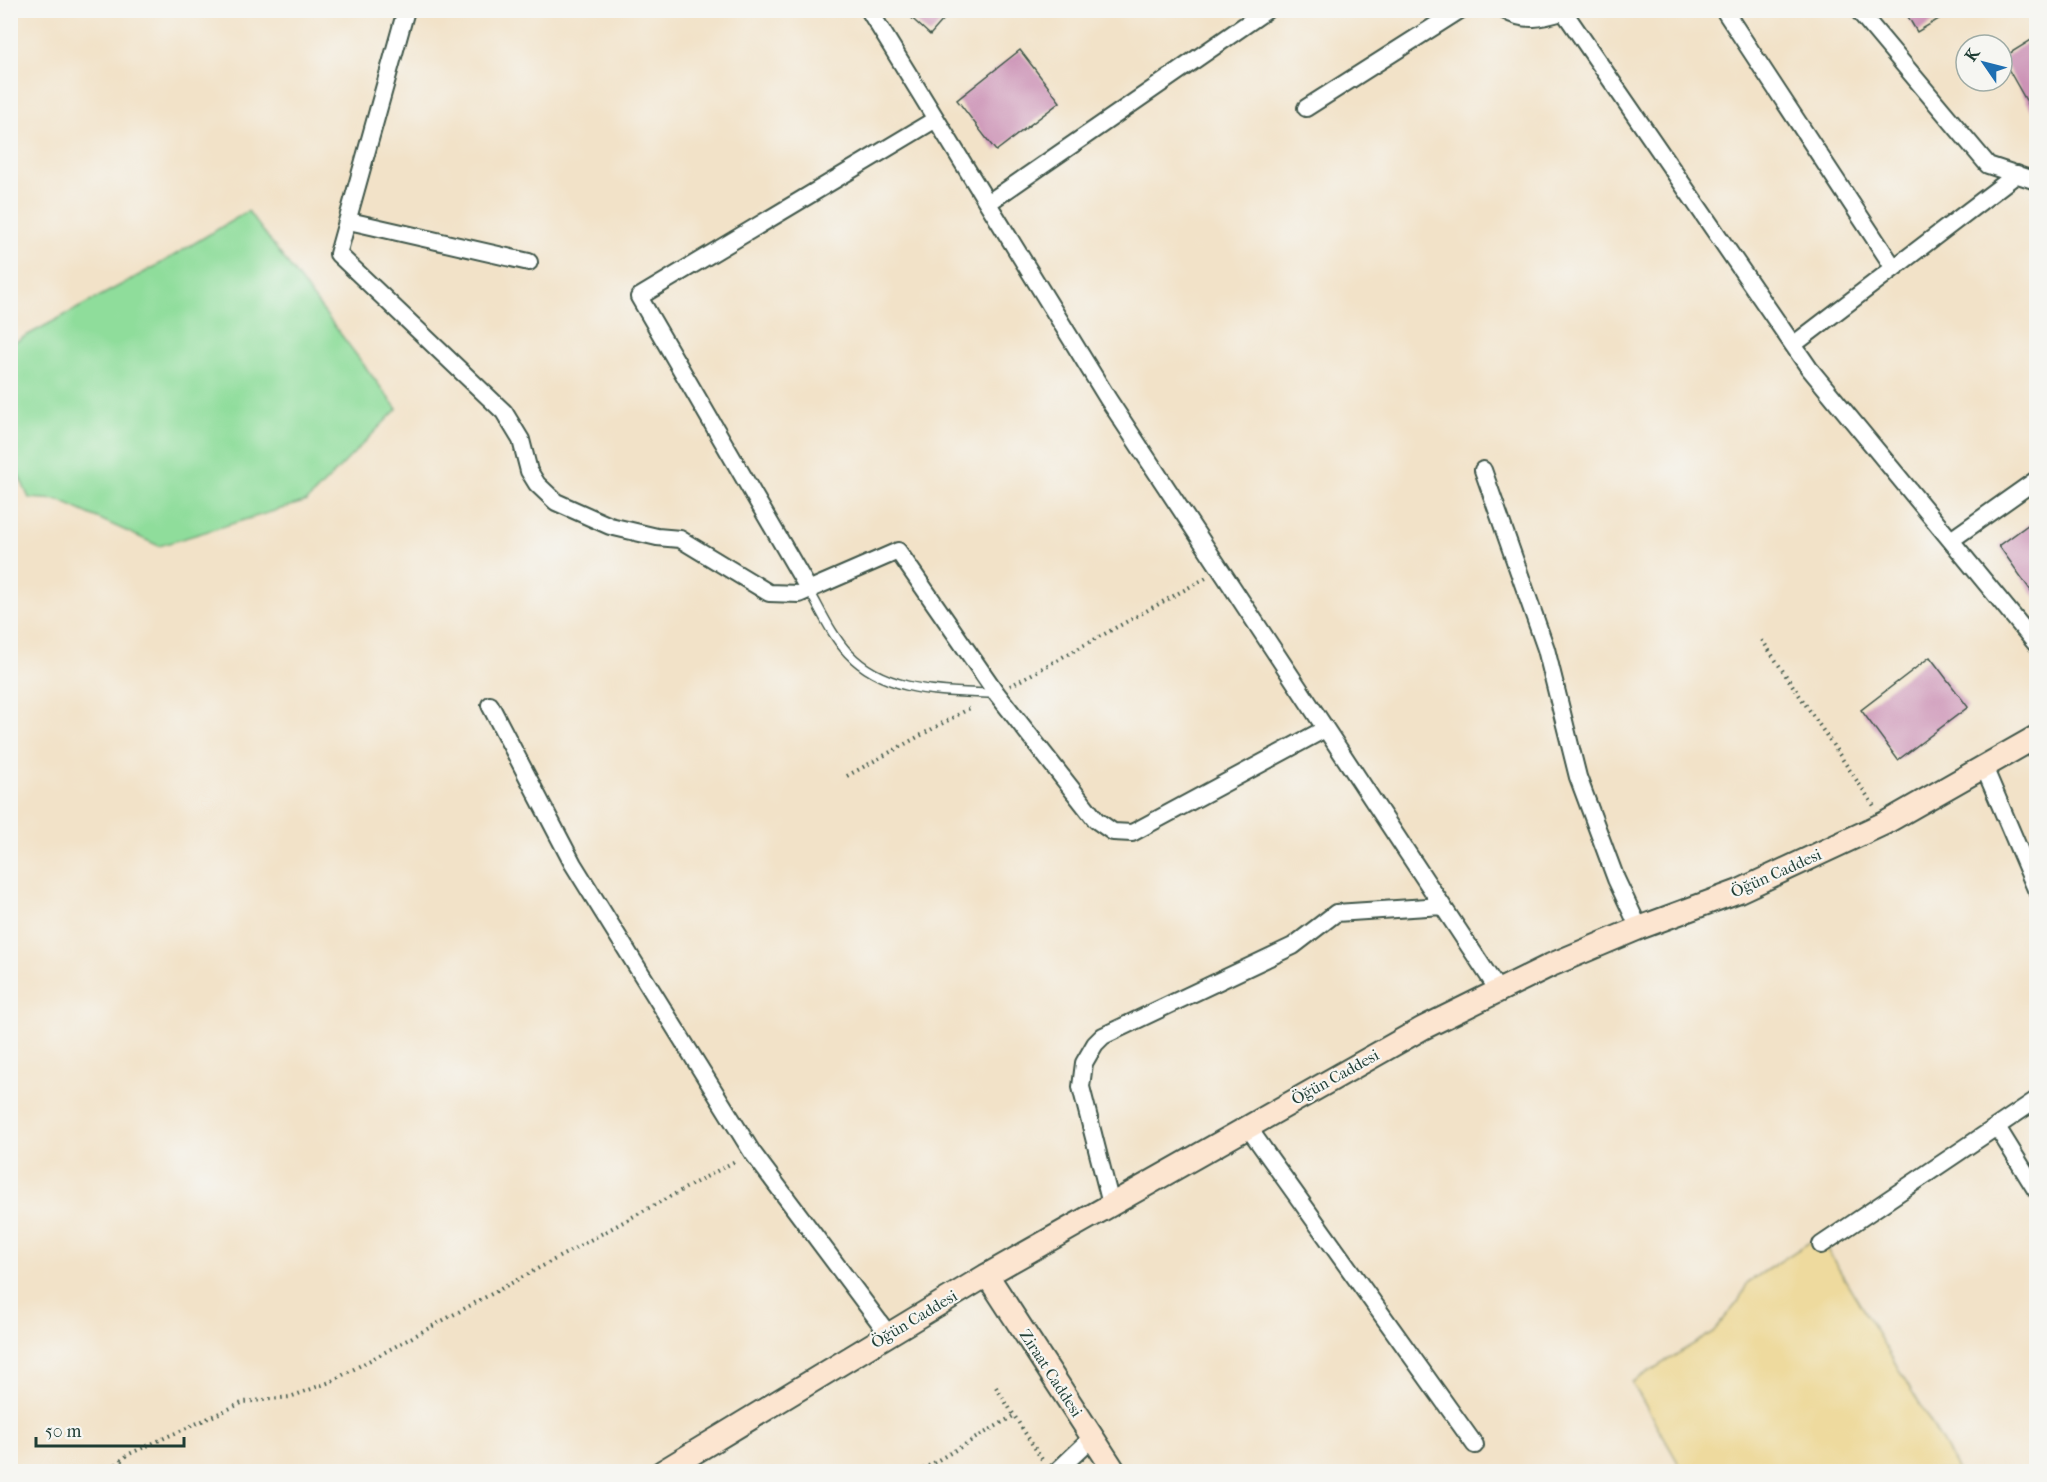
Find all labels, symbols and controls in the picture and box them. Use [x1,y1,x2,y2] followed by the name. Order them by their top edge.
[1954,33,2014,93] north arrow
[1961,43,1984,65] text: K
[1728,844,1824,901] street label: Öğün Caddesi
[1288,1045,1382,1109] street label: Öğün Caddesi
[867,1286,961,1352] street label: Öğün Caddesi
[1016,1326,1086,1421] street label: Ziraat Caddesi
[36,1410,184,1448] scale bar
[45,1421,82,1442] text: 50 m

